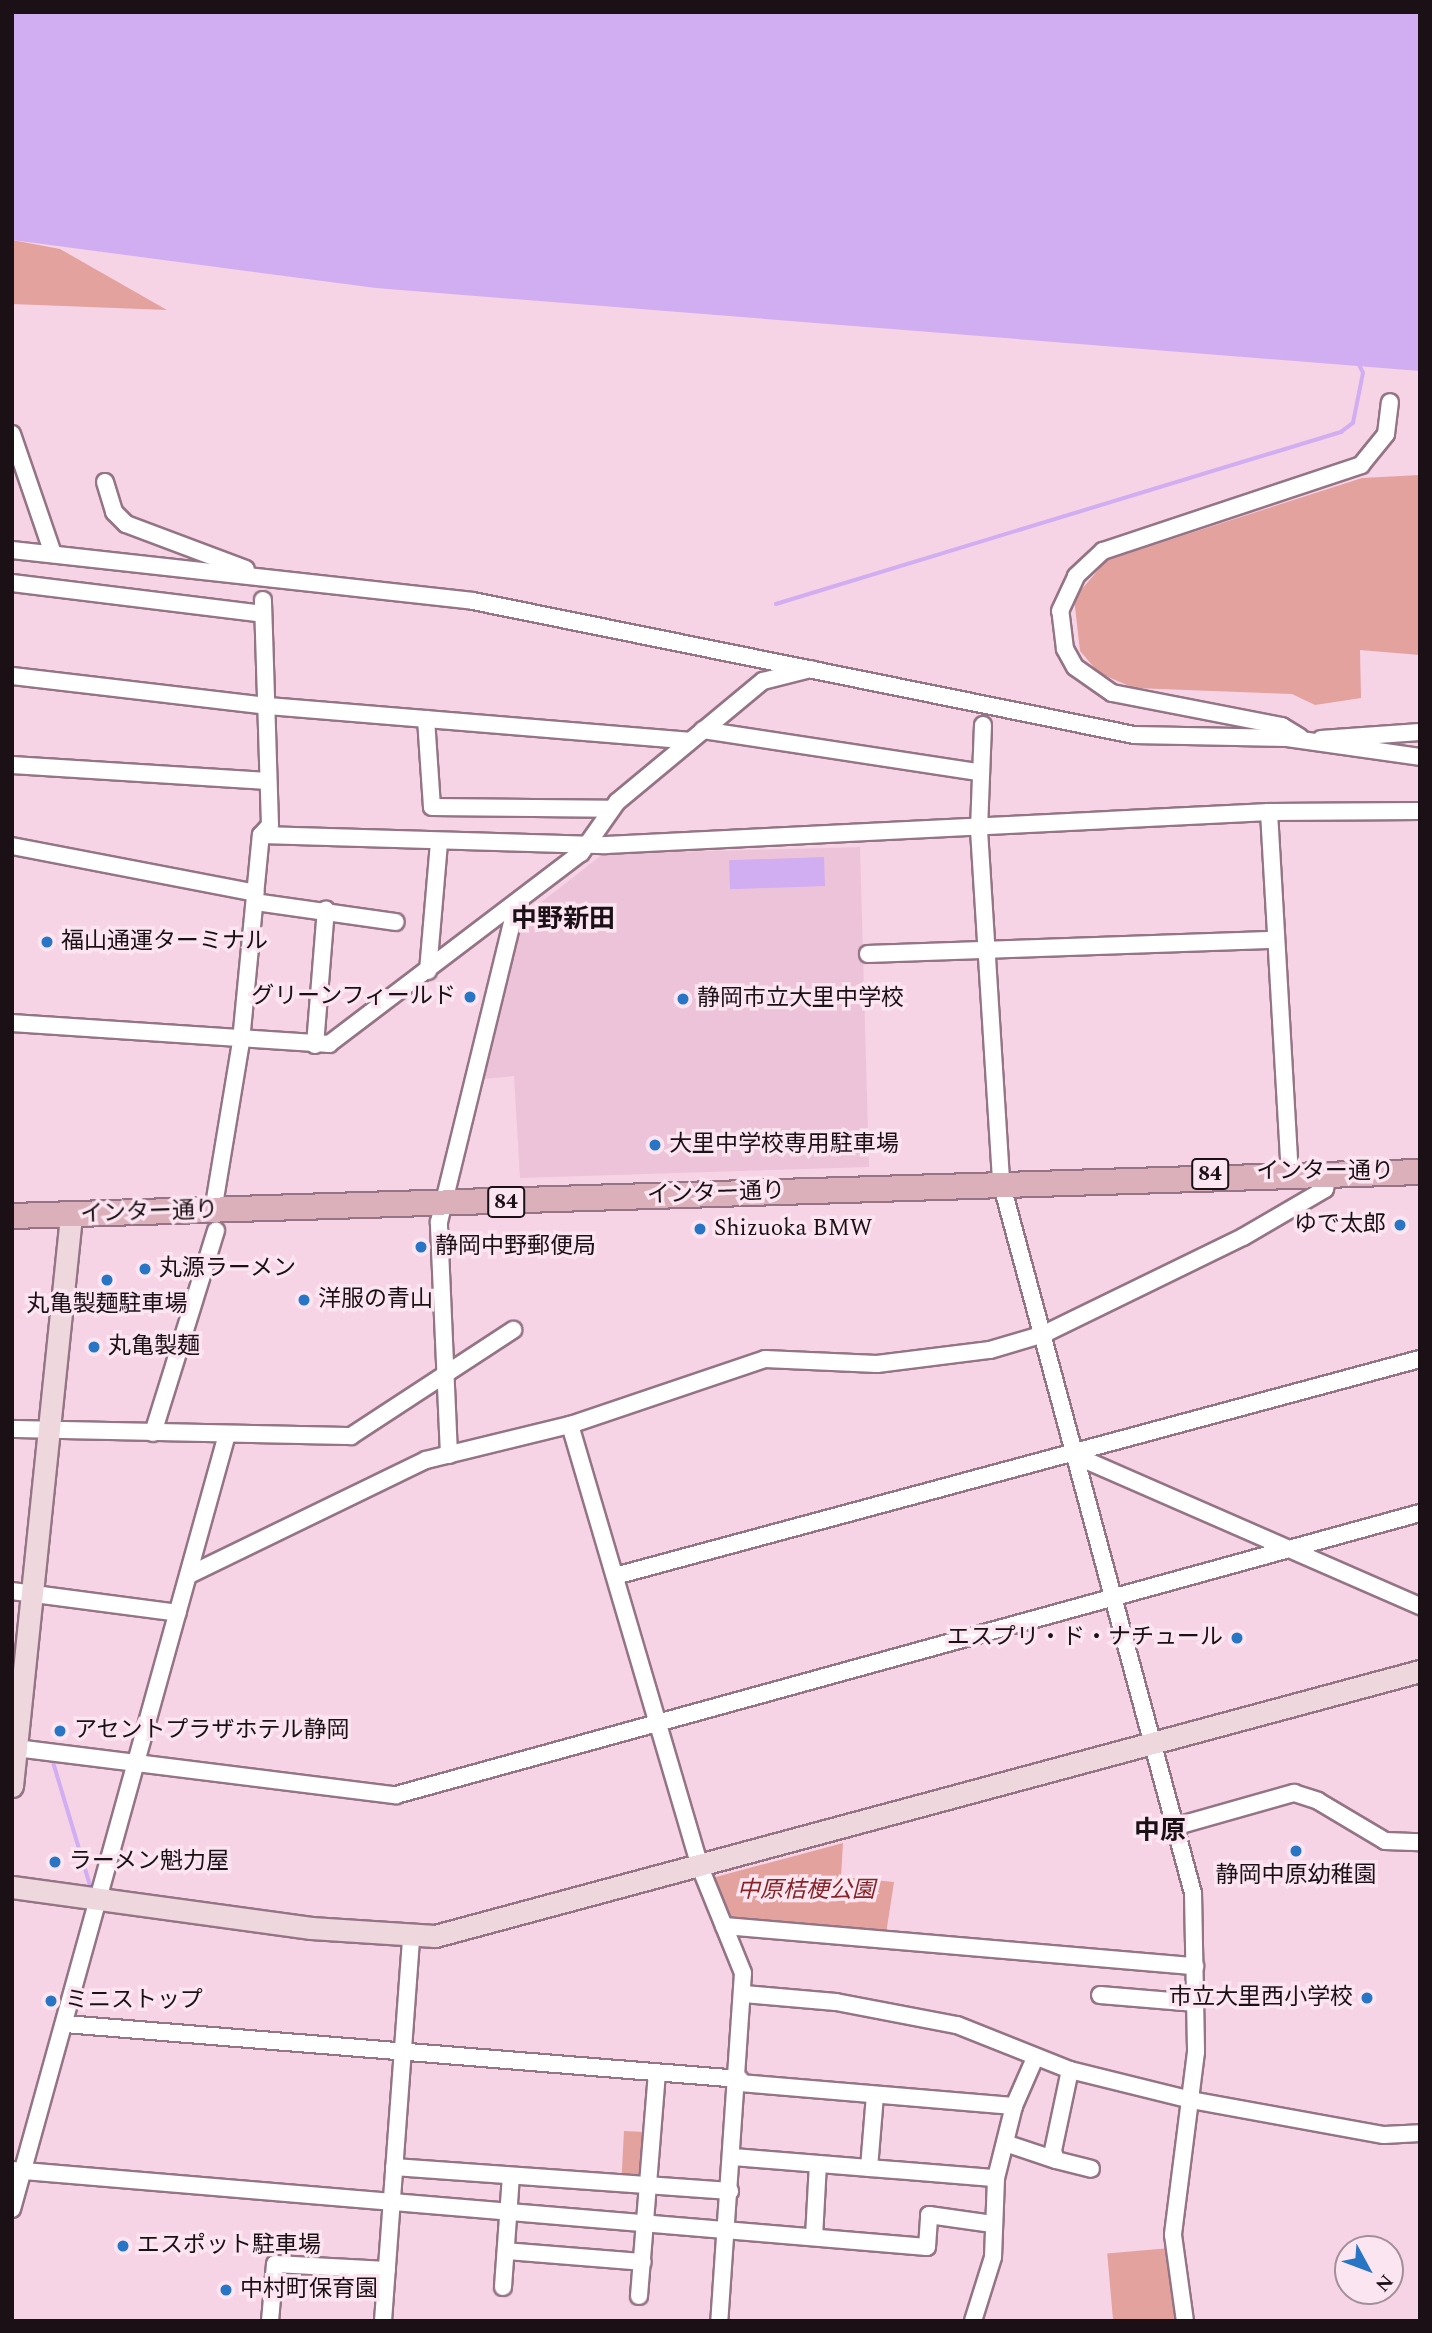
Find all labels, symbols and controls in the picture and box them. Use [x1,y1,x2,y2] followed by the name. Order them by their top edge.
[511,904,615,936] district label: 中野新田
[61,928,268,956] place label: 福山通運ターミナル
[39,934,55,950] marker: 福山通運ターミナル
[249,983,456,1011] place label: グリーンフィールド
[697,985,904,1013] place label: 静岡市立大里中学校
[462,989,478,1005] marker: グリーンフィールド
[675,991,691,1007] marker: 静岡市立大里中学校
[669,1131,899,1159] place label: 大里中学校専用駐車場
[647,1137,663,1153] marker: 大里中学校専用駐車場
[1191,1156,1229,1192] road number: 84
[1256,1158,1394,1186] street label: インター通り
[647,1178,785,1210] street label: インター通り
[487,1184,525,1220] road number: 84
[80,1197,218,1229] street label: インター通り
[1294,1211,1386,1239] place label: ゆで太郎
[714,1215,872,1243] place label: Shizuoka BMW
[1392,1217,1408,1233] marker: ゆで太郎
[692,1221,708,1237] marker: Shizuoka BMW
[435,1233,596,1261] place label: 静岡中野郵便局
[413,1239,429,1255] marker: 静岡中野郵便局
[159,1255,297,1283] place label: 丸源ラーメン
[137,1261,153,1277] marker: 丸源ラーメン
[99,1272,115,1288] marker: 丸亀製麺駐車場
[318,1286,433,1314] place label: 洋服の青山
[27,1291,187,1319] place label: 丸亀製麺駐車場
[296,1292,312,1308] marker: 洋服の青山
[108,1333,200,1361] place label: 丸亀製麺
[86,1339,102,1355] marker: 丸亀製麺
[947,1624,1223,1652] place label: エスプリ・ド・ナチュール
[1229,1630,1245,1646] marker: エスプリ・ド・ナチュール
[74,1717,350,1745] place label: アセントプラザホテル静岡
[52,1723,68,1739] marker: アセントプラザホテル静岡
[1134,1816,1186,1848] district label: 中原
[1288,1843,1304,1859] marker: 静岡中原幼稚園
[69,1848,230,1876] place label: ラーメン魁力屋
[47,1854,63,1870] marker: ラーメン魁力屋
[1216,1862,1376,1890] place label: 静岡中原幼稚園
[737,1877,875,1905] park label: 中原桔梗公園
[1169,1984,1353,2012] place label: 市立大里西小学校
[65,1987,203,2015] place label: ミニストップ
[1359,1990,1375,2006] marker: 市立大里西小学校
[43,1993,59,2009] marker: ミニストップ
[137,2232,321,2260] place label: エスポット駐車場
[1334,2235,1404,2305] north arrow
[115,2238,131,2254] marker: エスポット駐車場
[1368,2267,1400,2298] text: N
[240,2276,378,2304] place label: 中村町保育園
[218,2282,234,2298] marker: 中村町保育園

